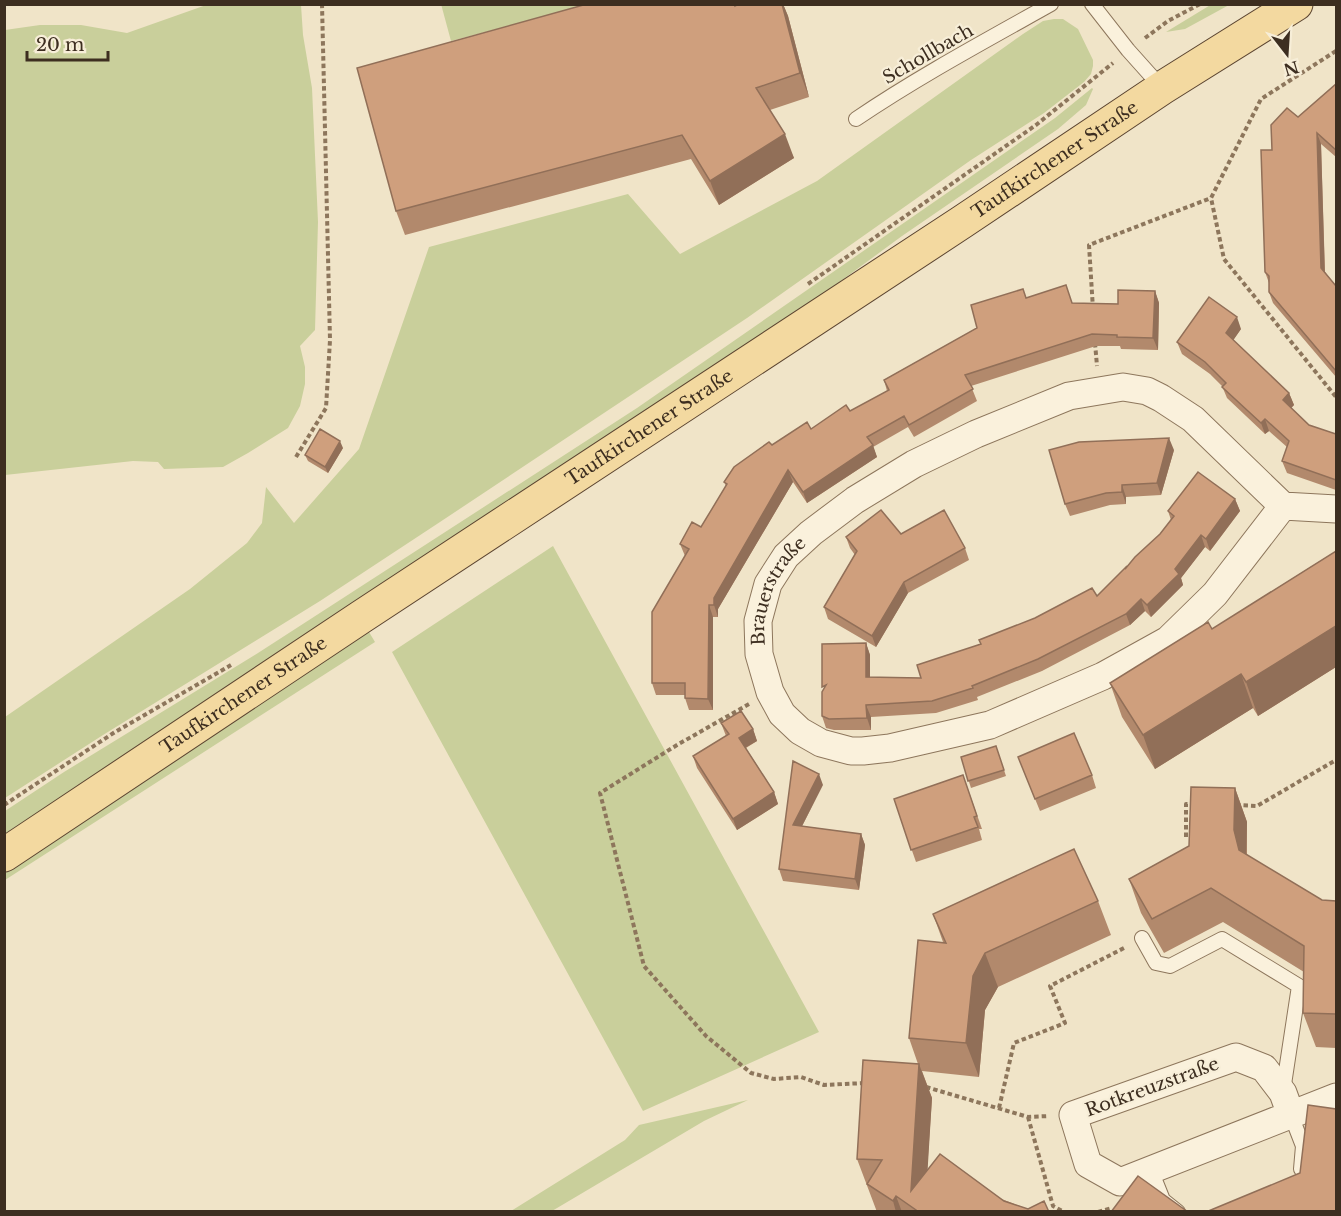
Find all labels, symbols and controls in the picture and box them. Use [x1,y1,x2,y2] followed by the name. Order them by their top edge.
[879,19,977,89] street label: Schollbach
[27,24,108,62] scale bar
[1257,24,1317,84] north arrow
[36,34,84,56] text: 20 m
[1281,57,1302,80] text: N
[967,96,1142,223] street label: Taufkirchener Straße
[561,365,737,490] street label: Taufkirchener Straße
[747,532,811,646] street label: Brauerstraße
[156,632,331,759] street label: Taufkirchener Straße
[1082,1053,1222,1121] street label: Rotkreuzstraße

